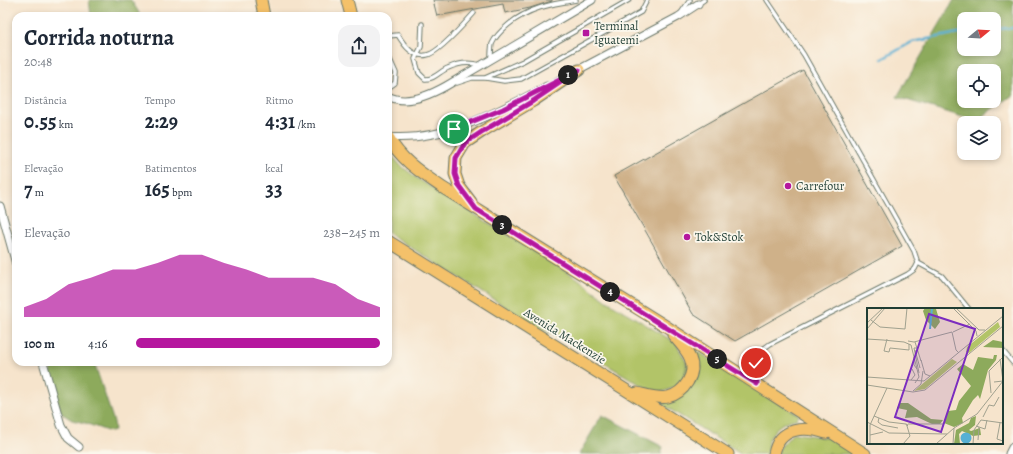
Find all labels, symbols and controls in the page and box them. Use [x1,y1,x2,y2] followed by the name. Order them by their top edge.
[957,12,1001,56] north arrow
[957,12,1001,160] map controls
[594,18,639,48] place label: Terminal Iguatemi
[24,23,174,53] text: Corrida noturna
[338,25,380,67] button: share
[581,28,591,38] marker: Terminal Iguatemi
[24,53,52,70] text: 20:48
[957,64,1001,108] button: locate
[558,65,578,85] pin: 1
[566,67,570,82] text: 1
[24,93,67,108] text: Distância
[145,93,175,108] text: Tempo
[265,93,293,108] text: Ritmo
[24,108,57,135] text: 0.55
[145,108,178,135] text: 2:29
[265,108,295,135] text: 4:31
[437,112,471,146] pin
[957,116,1001,160] button: layers
[57,117,73,132] text: km
[295,117,316,132] text: /km
[443,118,465,140] icon: arrive
[24,161,63,176] text: Elevação
[145,161,197,176] text: Batimentos
[265,161,283,176] text: kcal
[24,176,33,203] text: 7
[145,176,170,203] text: 165
[265,176,283,203] text: 33
[796,178,845,194] place label: Carrefour
[783,181,793,191] marker: Carrefour
[33,185,44,200] text: m
[170,185,192,200] text: bpm
[492,215,512,235] pin: 3
[500,217,504,232] text: 3
[24,224,70,241] text: Elevação
[323,224,380,241] text: 238–245 m
[695,229,743,245] place label: Tok&Stok
[682,232,692,242] marker: Tok&Stok
[600,282,620,302] pin: 4
[607,284,613,299] text: 4
[520,304,609,368] street label: Avenida Mackenzie
[867,308,1003,444] inset map
[24,335,55,352] text: 100 m
[88,335,107,352] text: 4:16
[739,346,773,380] pin
[707,349,727,369] pin: 5
[715,351,719,366] text: 5
[745,352,767,374] icon: check

